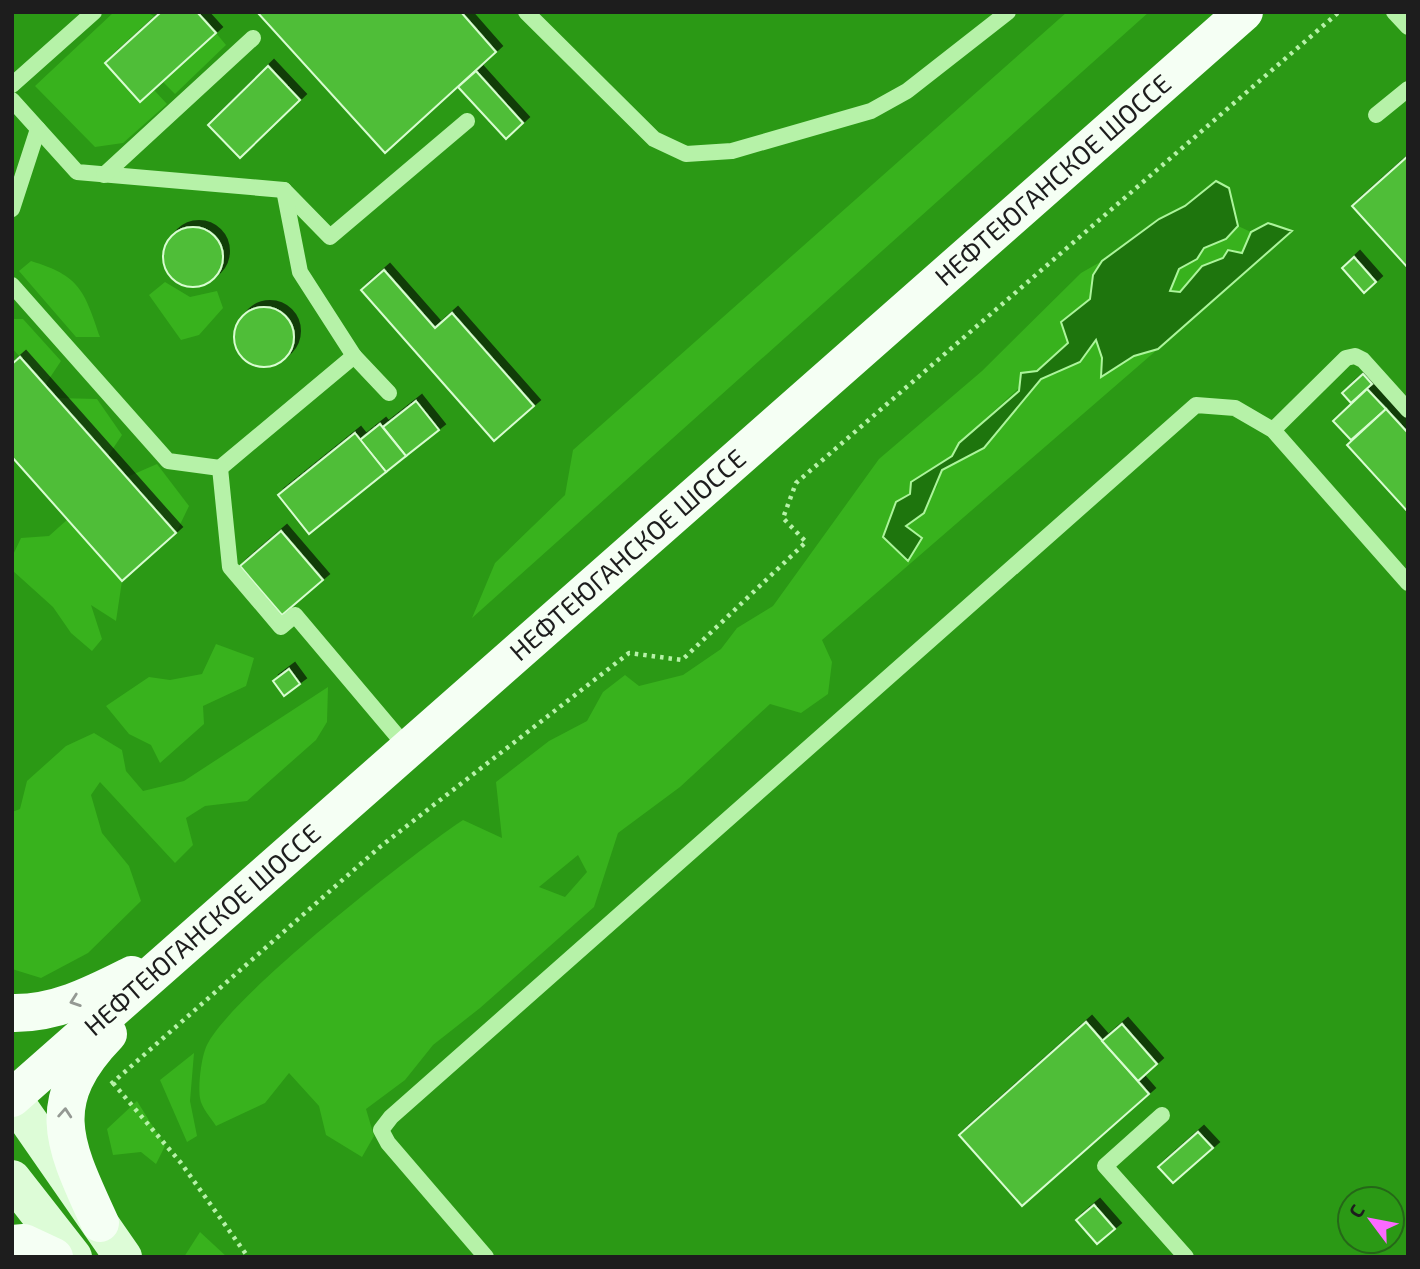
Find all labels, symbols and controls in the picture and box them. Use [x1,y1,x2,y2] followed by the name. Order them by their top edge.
[928,67,1177,291] street label: НЕФТЕЮГАНСКОЕ ШОССЕ
[502,442,751,666] street label: НЕФТЕЮГАНСКОЕ ШОССЕ
[77,817,326,1041] street label: НЕФТЕЮГАНСКОЕ ШОССЕ
[70,993,82,1007] one-way arrow
[57,1107,72,1118] one-way arrow
[1336,1185,1406,1255] north arrow
[1343,1200,1369,1222] text: С

